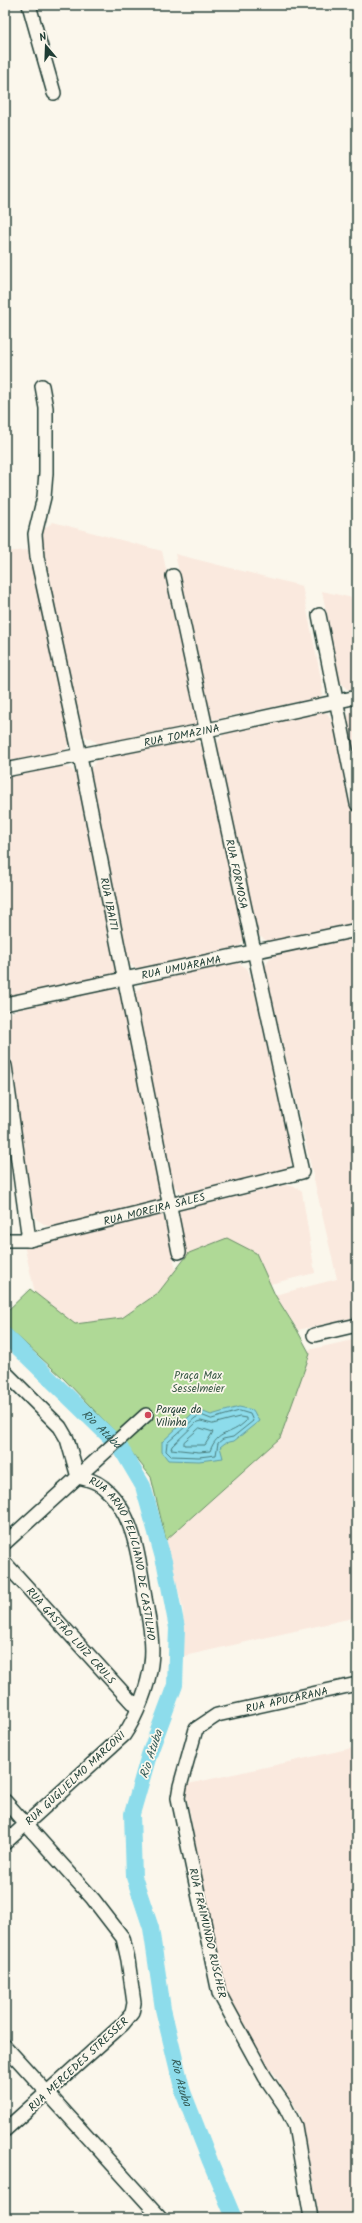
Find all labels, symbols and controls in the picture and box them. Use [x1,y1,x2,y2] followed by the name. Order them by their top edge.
[26,26,66,66] north arrow
[37,28,49,47] text: N
[142,719,222,752] street label: RUA TOMAZINA
[220,838,252,911] street label: RUA FORMOSA
[94,876,123,932] street label: RUA IBAITI
[140,951,223,985] street label: RUA UMUARAMA
[102,1188,207,1231] street label: RUA MOREIRA SALES
[172,1367,226,1398] park label: Praça Max Sesselmeier
[156,1401,201,1432] place label: Parque da Vilinha
[77,1405,127,1455] water label: Rio Atuba
[143,1410,153,1420] marker: Parque da Vilinha
[86,1472,160,1641] street label: RUA ARNO FELICIANO DE CASTILHO
[21,1584,119,1689] street label: RUA GASTÃO LUIZ CRULS
[244,1683,330,1718] street label: RUA APUCARANA
[135,1726,169,1781] water label: Rio Atuba
[21,1727,130,1830] street label: RUA GUGLIELMO MARCONI
[183,1866,231,2001] street label: RUA FRAIMUNDO RUSCHER
[24,2013,133,2116] street label: RUA MERCEDES STRESSER
[165,2056,197,2111] water label: Rio Atuba

